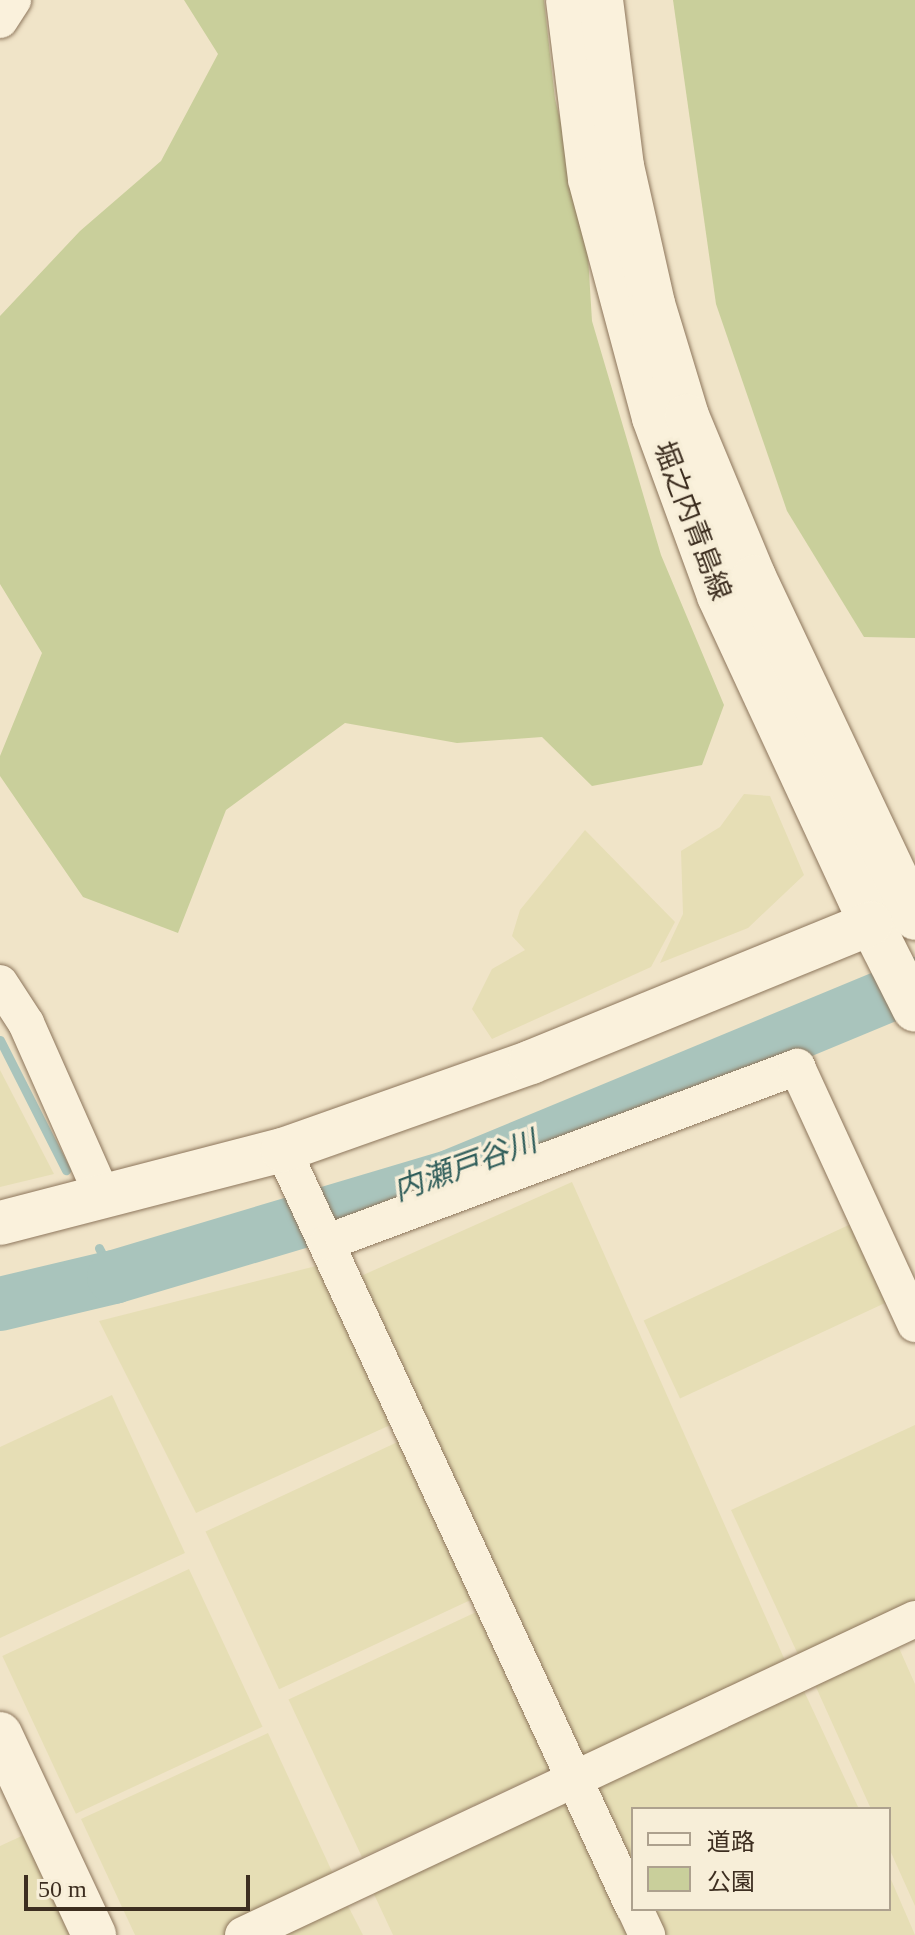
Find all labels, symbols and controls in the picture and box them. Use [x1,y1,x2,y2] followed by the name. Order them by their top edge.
[646,437,738,605] street label: 堀之内青島線
[388,1123,542,1209] water label: 内瀬戸谷川
[631,1807,891,1911] legend
[707,1829,755,1855] text: 道路
[28,1859,254,1909] scale bar
[707,1869,755,1895] text: 公園
[38,1876,87,1902] text: 50 m

